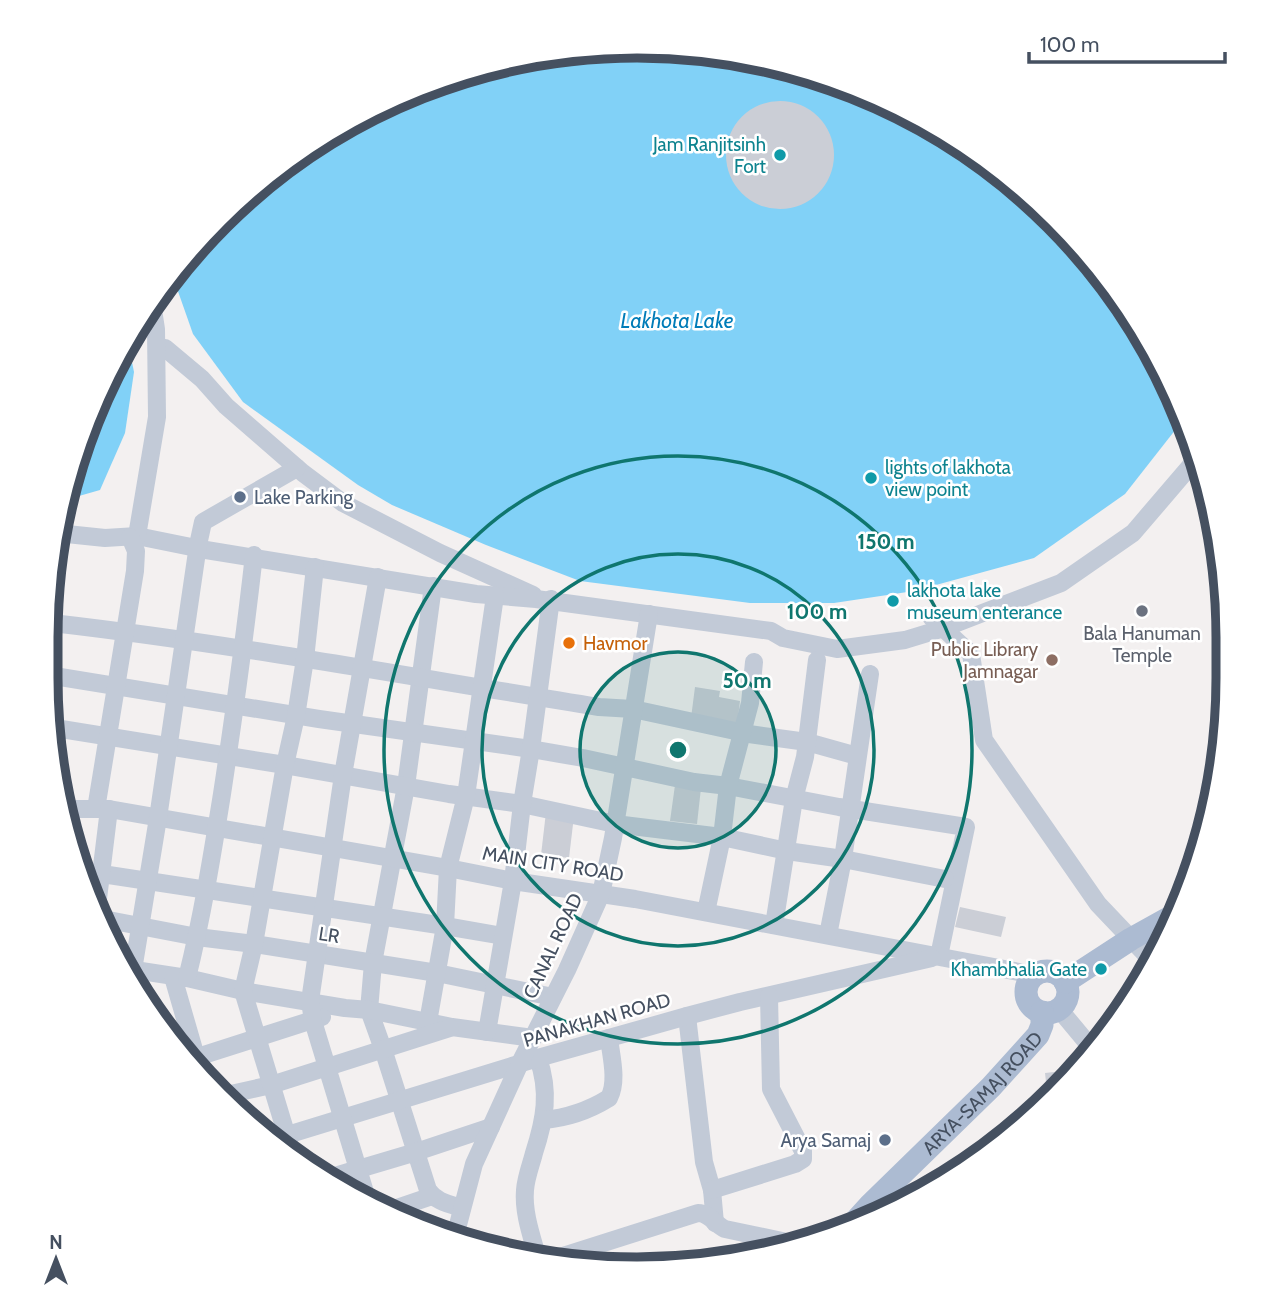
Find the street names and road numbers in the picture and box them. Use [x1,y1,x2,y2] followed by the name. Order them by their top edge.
[481,841,625,887] street label: MAIN CITY ROAD
[519,889,588,1002] street label: CANAL ROAD
[317,922,342,948] street label: LR
[521,988,673,1052] street label: PANAKHAN ROAD
[917,1027,1047,1159] street label: ARYA-SAMAJ ROAD

